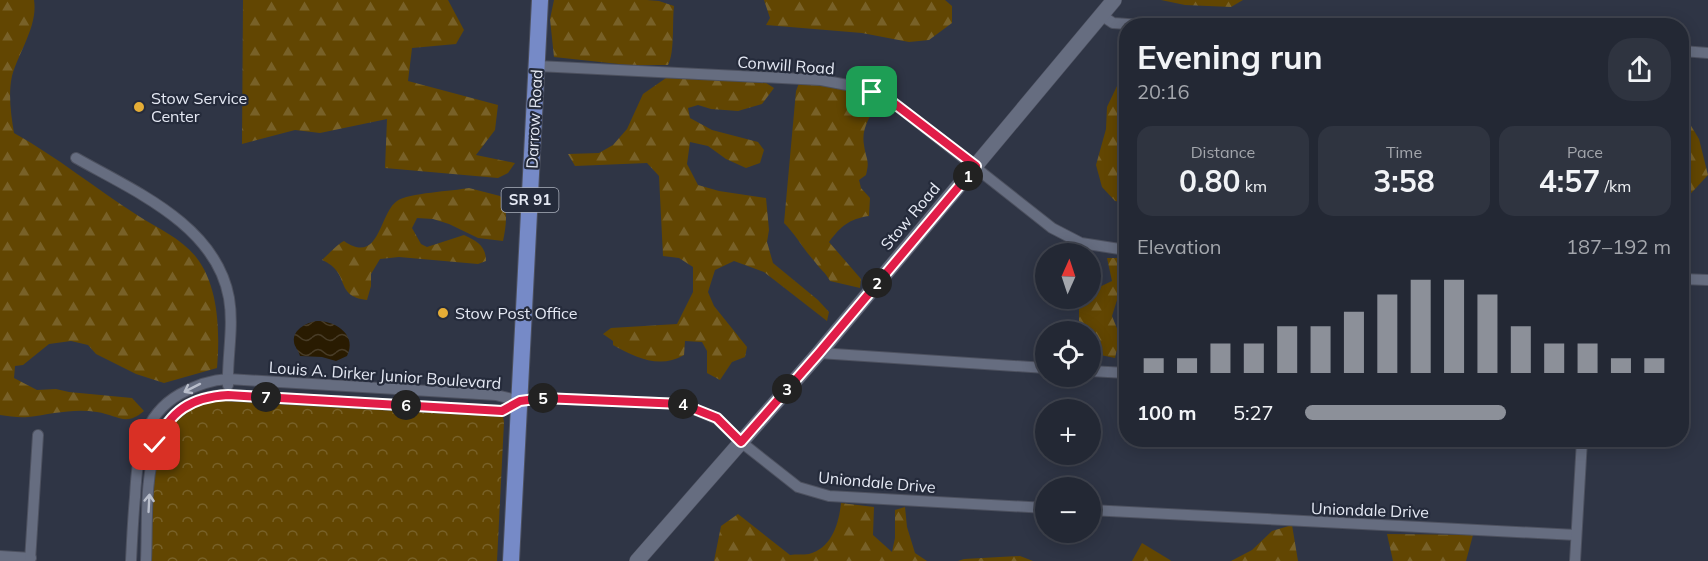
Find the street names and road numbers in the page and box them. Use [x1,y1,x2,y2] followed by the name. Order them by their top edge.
[737,52,835,78] street label: Conwill Road
[521,69,547,169] street label: Darrow Road
[876,178,944,254] street label: Stow Road
[502,188,558,212] road number: SR 91
[268,357,502,393] street label: Louis A. Dirker Junior Boulevard
[817,467,937,497] street label: Uniondale Drive
[1311,498,1429,522] street label: Uniondale Drive

